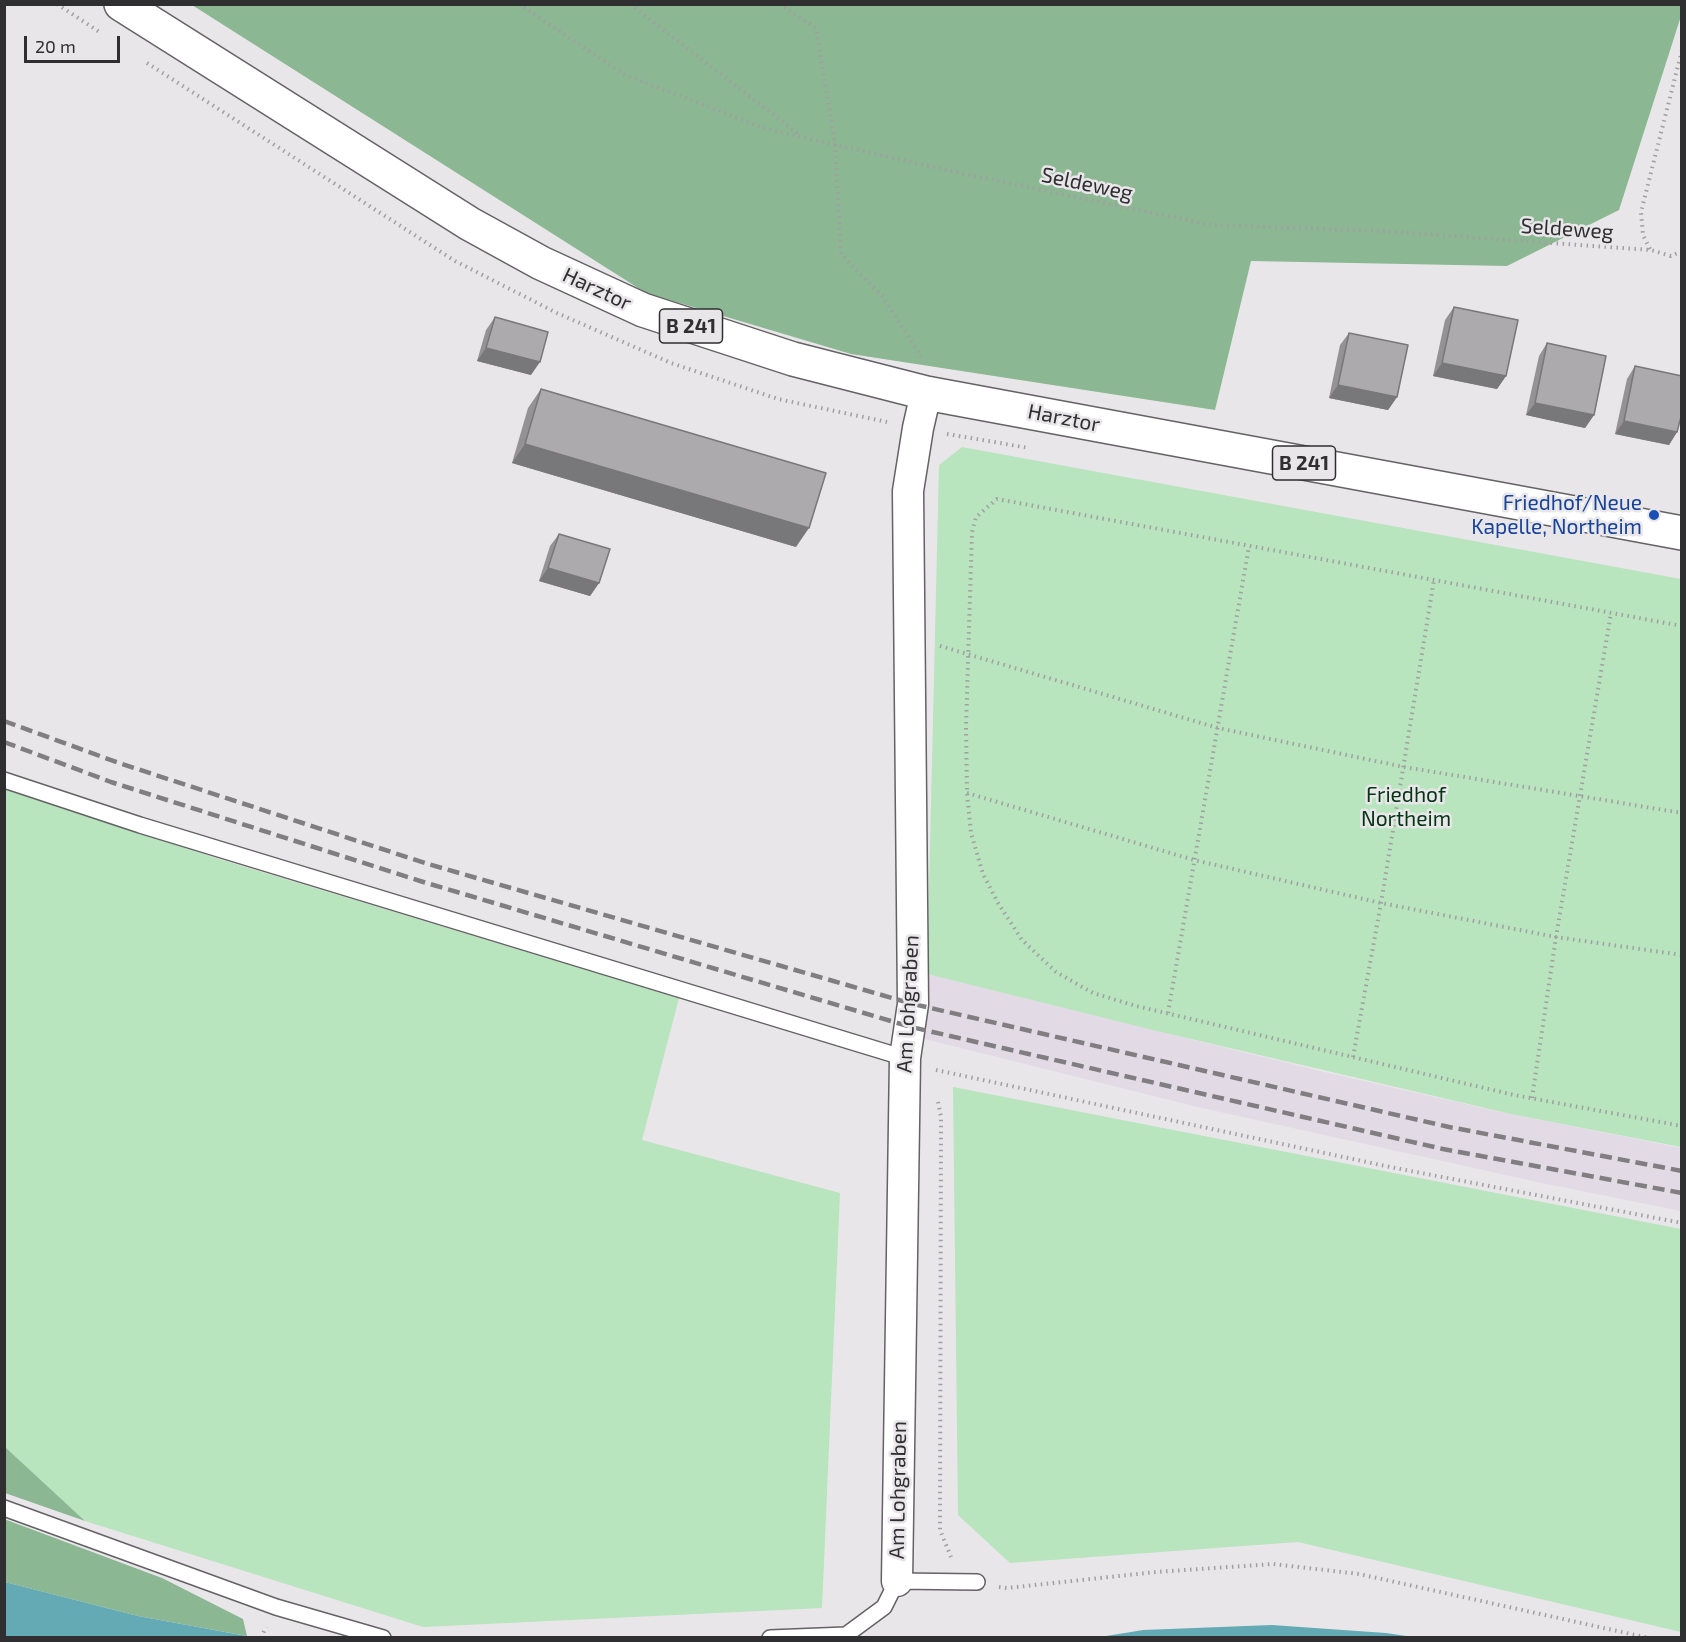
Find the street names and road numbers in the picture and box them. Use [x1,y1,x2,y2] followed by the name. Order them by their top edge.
[1039,162,1135,206] street label: Seldeweg
[1520,213,1614,245] street label: Seldeweg
[559,262,635,316] street label: Harztor
[660,309,722,343] road number: B 241
[1026,399,1102,437] street label: Harztor
[1272,446,1336,480] road number: B 241
[892,934,924,1074] street label: Am Lohgraben
[884,1421,912,1559] street label: Am Lohgraben

